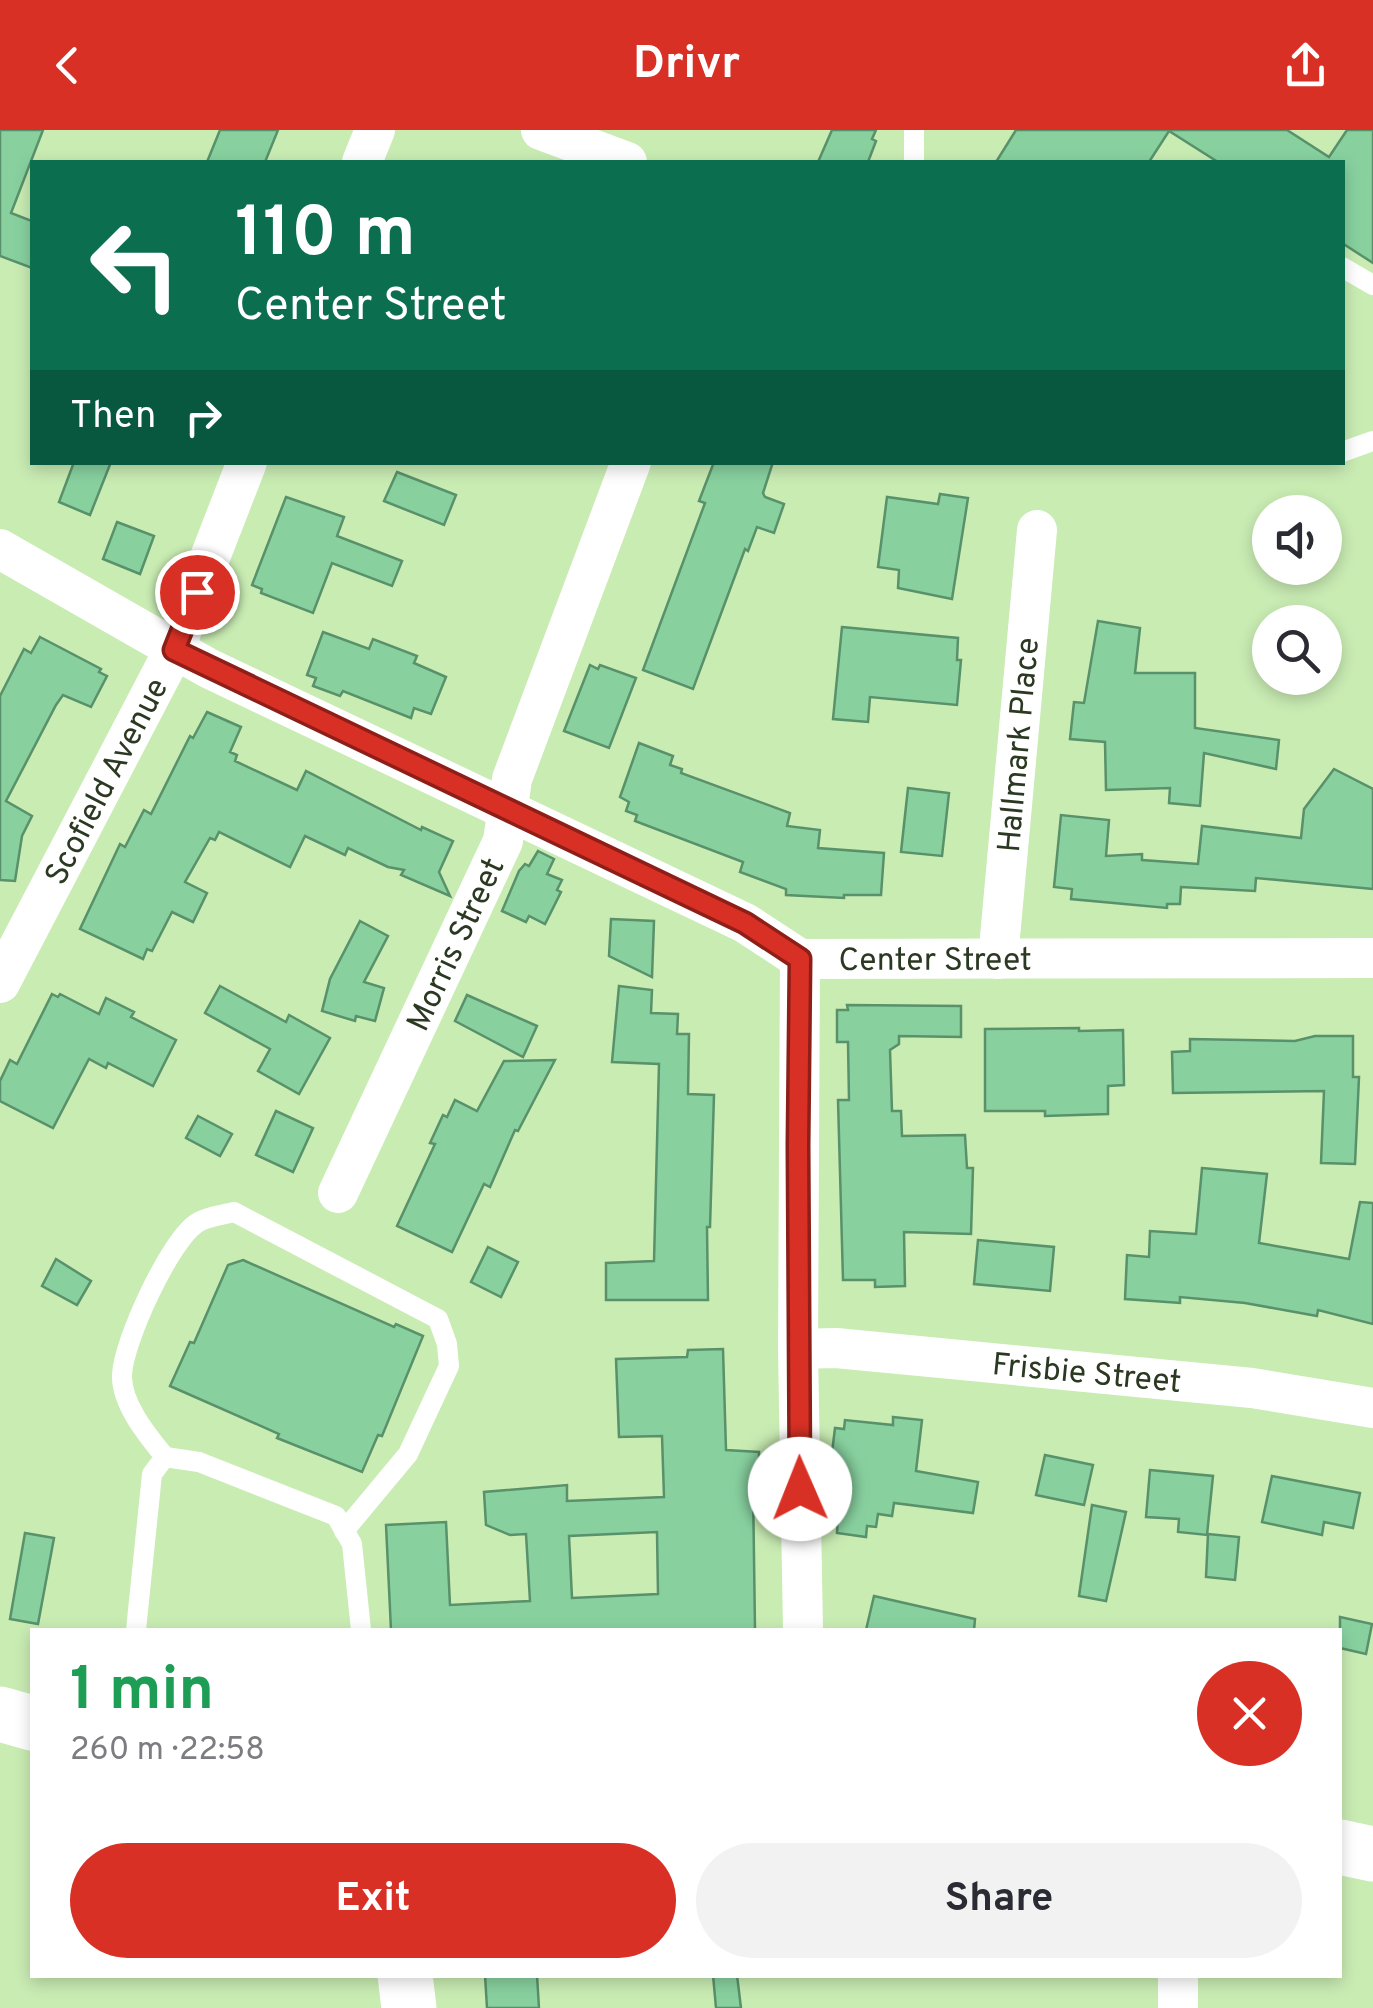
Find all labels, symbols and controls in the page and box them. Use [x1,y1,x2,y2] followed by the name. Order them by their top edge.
[633,37,740,94] text: Drivr
[40,38,95,93] icon: back
[1278,38,1333,93] icon: share
[235,192,416,281] text: 110 m
[70,200,200,330] icon: left
[235,279,507,336] text: Center Street
[176,390,231,445] icon: right
[70,393,156,442] text: Then
[1252,495,1342,695] map controls
[1252,495,1342,585] button: sound
[155,550,240,635] pin
[170,565,225,620] icon: arrive
[1252,605,1342,695] button: search
[991,636,1050,854] street label: Hallmark Place
[38,672,179,893] street label: Scofield Avenue
[400,852,515,1038] street label: Morris Street
[838,942,1032,982] street label: Center Street
[990,1346,1183,1404] street label: Frisbie Street
[748,1437,852,1541] position arrow
[70,1655,214,1731] text: 1 min
[1197,1661,1302,1766] button: close
[70,1731,265,1771] text: 260 m · 22:58
[70,1843,676,1958] button: Exit
[696,1843,1302,1958] button: Share

